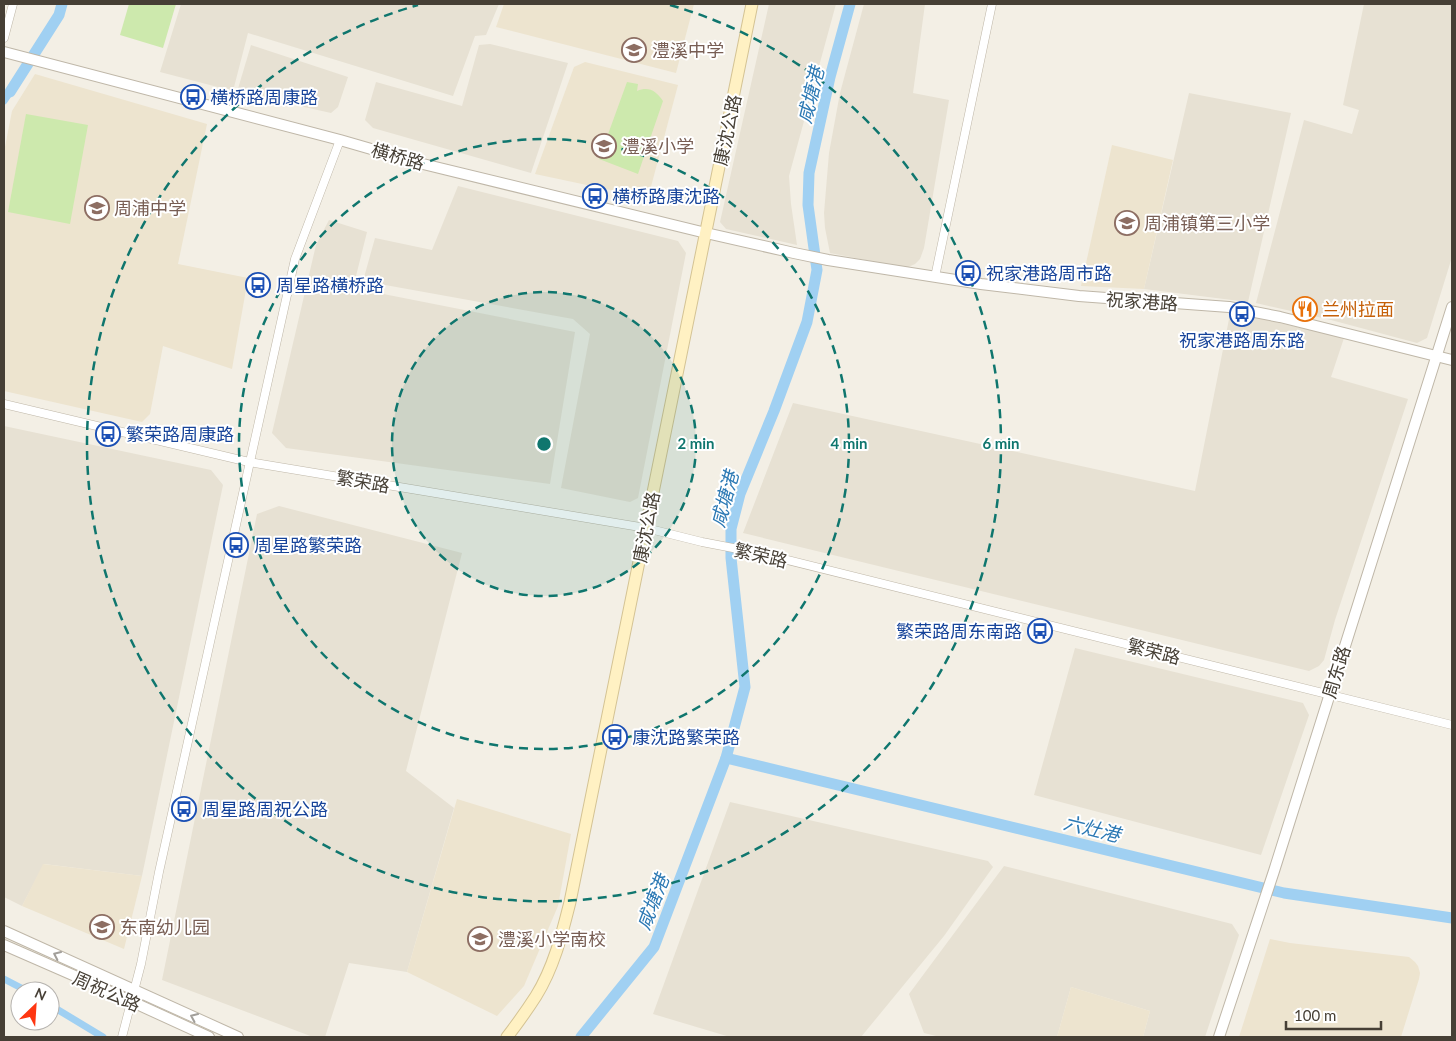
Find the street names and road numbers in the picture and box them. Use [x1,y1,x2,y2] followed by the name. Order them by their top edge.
[709,92,745,168] street label: 康沈公路
[369,138,427,174] street label: 横桥路
[1105,288,1179,314] street label: 祝家港路
[335,465,391,497] street label: 繁荣路
[628,490,664,564] street label: 康沈公路
[732,538,790,572] street label: 繁荣路
[1125,634,1183,668] street label: 繁荣路
[1318,643,1354,701] street label: 周东路
[70,966,144,1016] street label: 周祝公路

